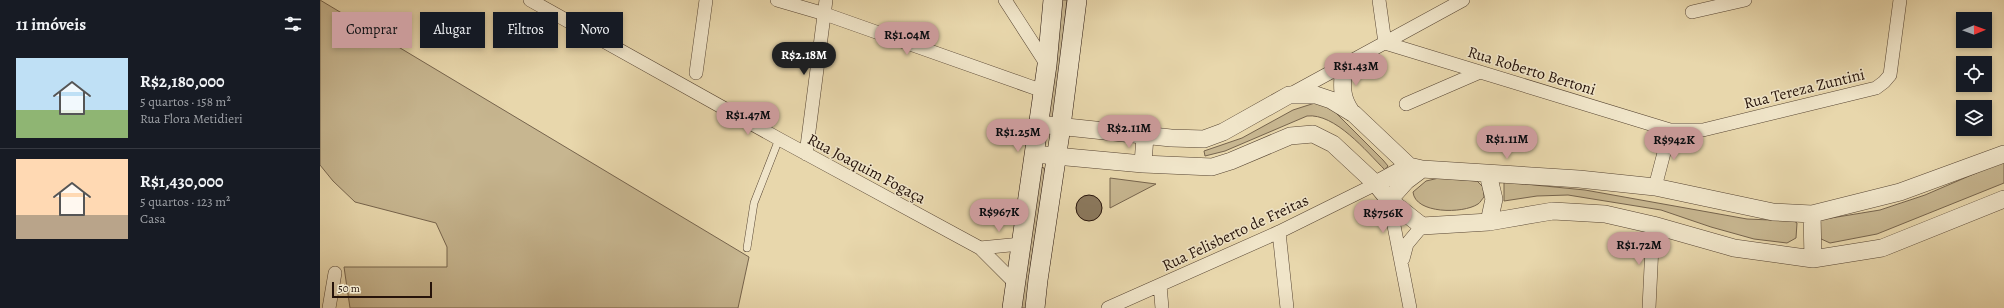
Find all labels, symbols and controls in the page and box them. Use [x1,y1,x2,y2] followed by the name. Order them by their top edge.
[332,12,412,48] chip: Comprar
[420,12,485,48] chip: Alugar
[493,12,558,48] chip: Filtros
[566,12,623,48] chip: Novo
[1956,12,1992,48] north arrow
[1956,12,1992,136] map controls
[16,13,86,36] text: 11 imóveis
[282,13,304,35] icon: filters
[870,22,944,56] pin: R$1.04M
[884,26,930,43] text: R$1.04M
[1465,41,1598,101] street label: Rua Roberto Bertoni
[767,42,841,76] pin: R$2.18M
[781,46,827,63] text: R$2.18M
[1319,53,1393,87] pin: R$1.43M
[1956,56,1992,92] button: locate
[1333,57,1379,74] text: R$1.43M
[1741,63,1867,115] street label: Rua Tereza Zuntini
[140,70,225,93] text: R$2,180,000
[48,74,96,122] icon: home
[140,93,231,110] text: 5 quartos · 158 m²
[1956,100,1992,136] button: layers
[711,102,785,136] pin: R$1.47M
[725,106,771,123] text: R$1.47M
[140,110,243,127] text: Rua Flora Metidieri
[1092,115,1166,149] pin: R$2.11M
[981,119,1055,153] pin: R$1.25M
[1107,119,1151,136] text: R$2.11M
[995,123,1041,140] text: R$1.25M
[1470,126,1544,160] pin: R$1.11M
[1641,127,1707,161] pin: R$942K
[803,128,930,210] street label: Rua Joaquim Fogaça
[1486,130,1528,147] text: R$1.11M
[1653,131,1695,148] text: R$942K
[140,170,224,193] text: R$1,430,000
[48,175,96,223] icon: home
[1158,189,1312,277] street label: Rua Felisberto de Freitas
[140,193,230,210] text: 5 quartos · 123 m²
[966,199,1032,233] pin: R$967K
[1350,200,1416,234] pin: R$756K
[979,203,1019,220] text: R$967K
[1363,204,1403,221] text: R$756K
[140,210,165,227] text: Casa
[1602,232,1676,266] pin: R$1.72M
[1616,236,1662,253] text: R$1.72M
[332,280,432,299] scale bar
[338,281,360,296] text: 50 m

